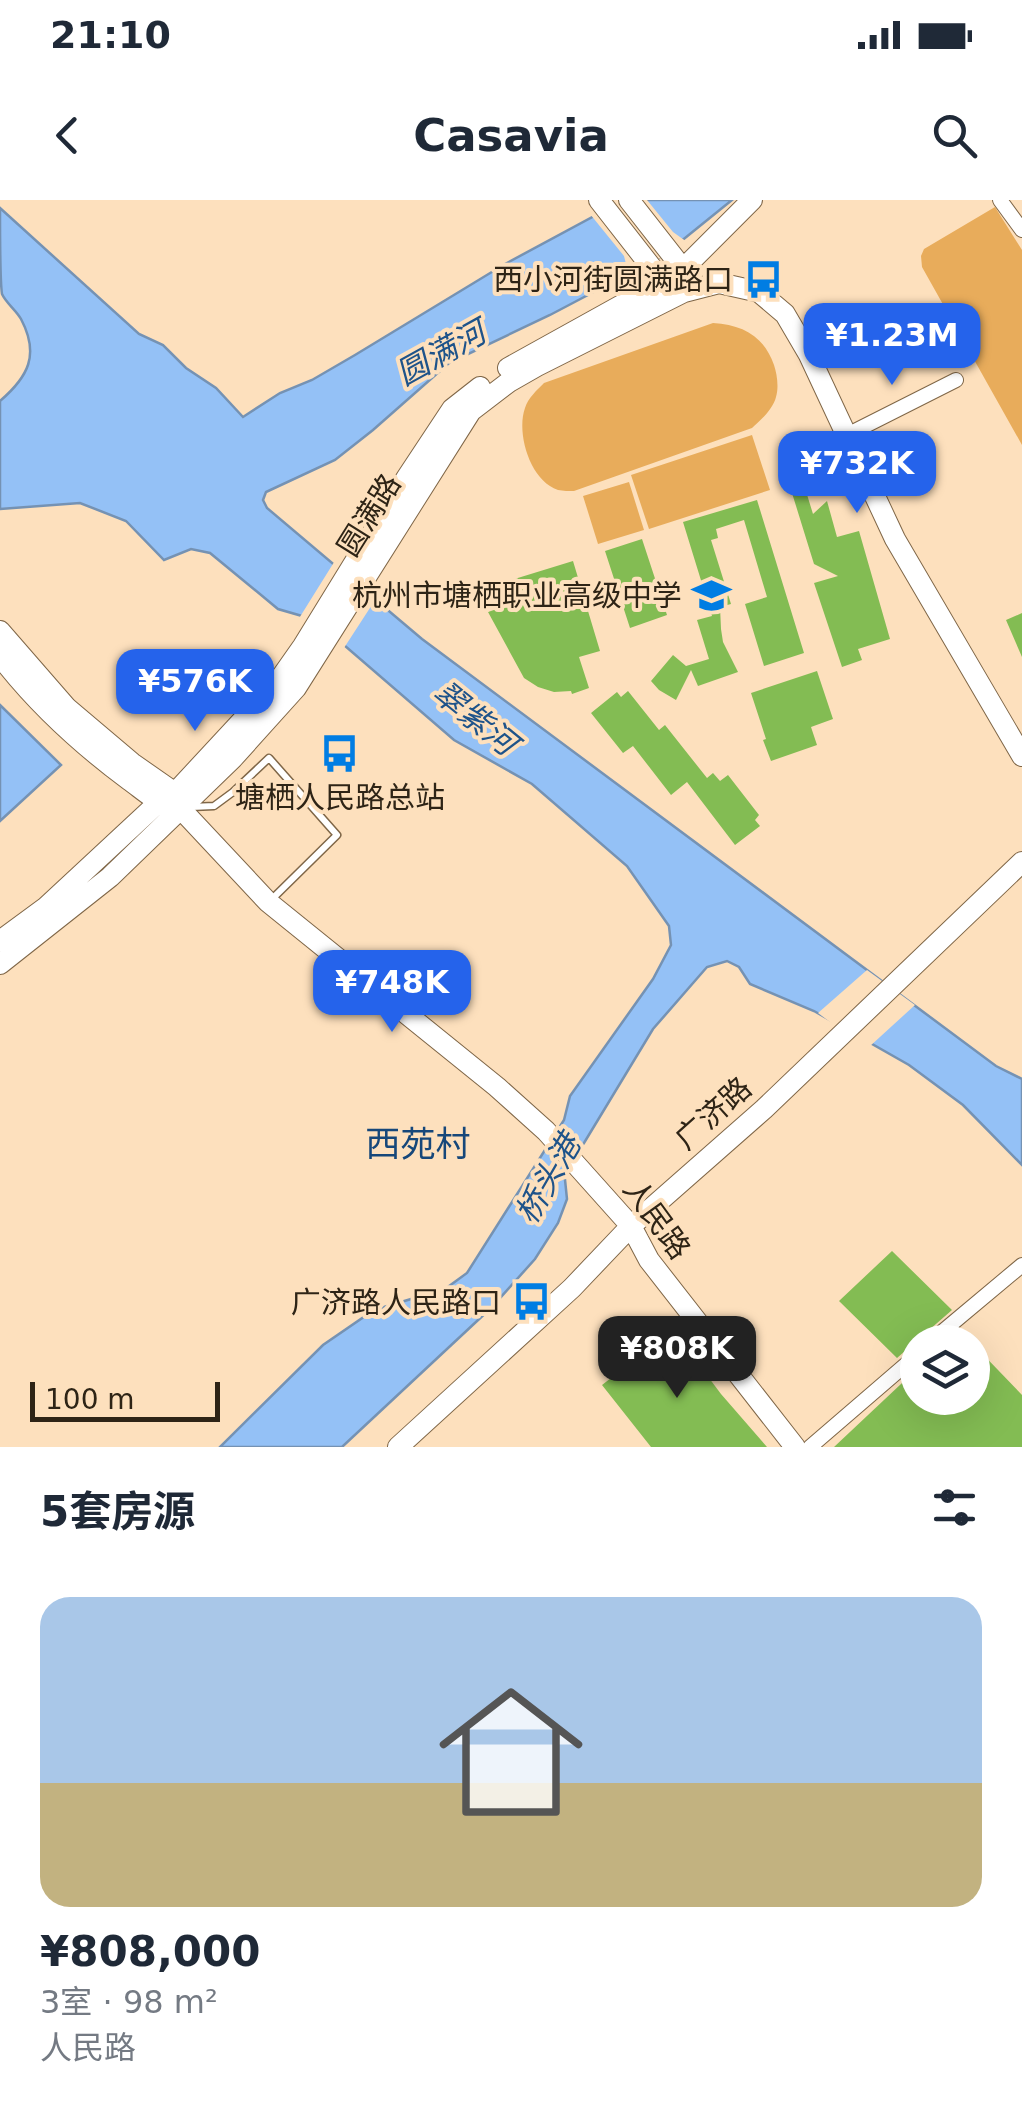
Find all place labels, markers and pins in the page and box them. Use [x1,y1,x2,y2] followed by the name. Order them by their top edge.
[742,258,784,300] bus stop icon: 西小河街圆满路口
[493,262,733,297] place label: 西小河街圆满路口
[811,303,973,388] pin: ¥1.23M
[787,431,927,516] pin: ¥732K
[691,574,733,616] school or university icon: 杭州市塘栖职业高级中学
[352,578,682,613] place label: 杭州市塘栖职业高级中学
[125,649,265,734] pin: ¥576K
[319,732,361,774] bus stop icon: 塘栖人民路总站
[235,780,445,815] place label: 塘栖人民路总站
[322,950,462,1035] pin: ¥748K
[510,1281,552,1323] bus stop icon: 广济路人民路口
[291,1285,501,1320] place label: 广济路人民路口
[607,1316,747,1401] pin: ¥808K

